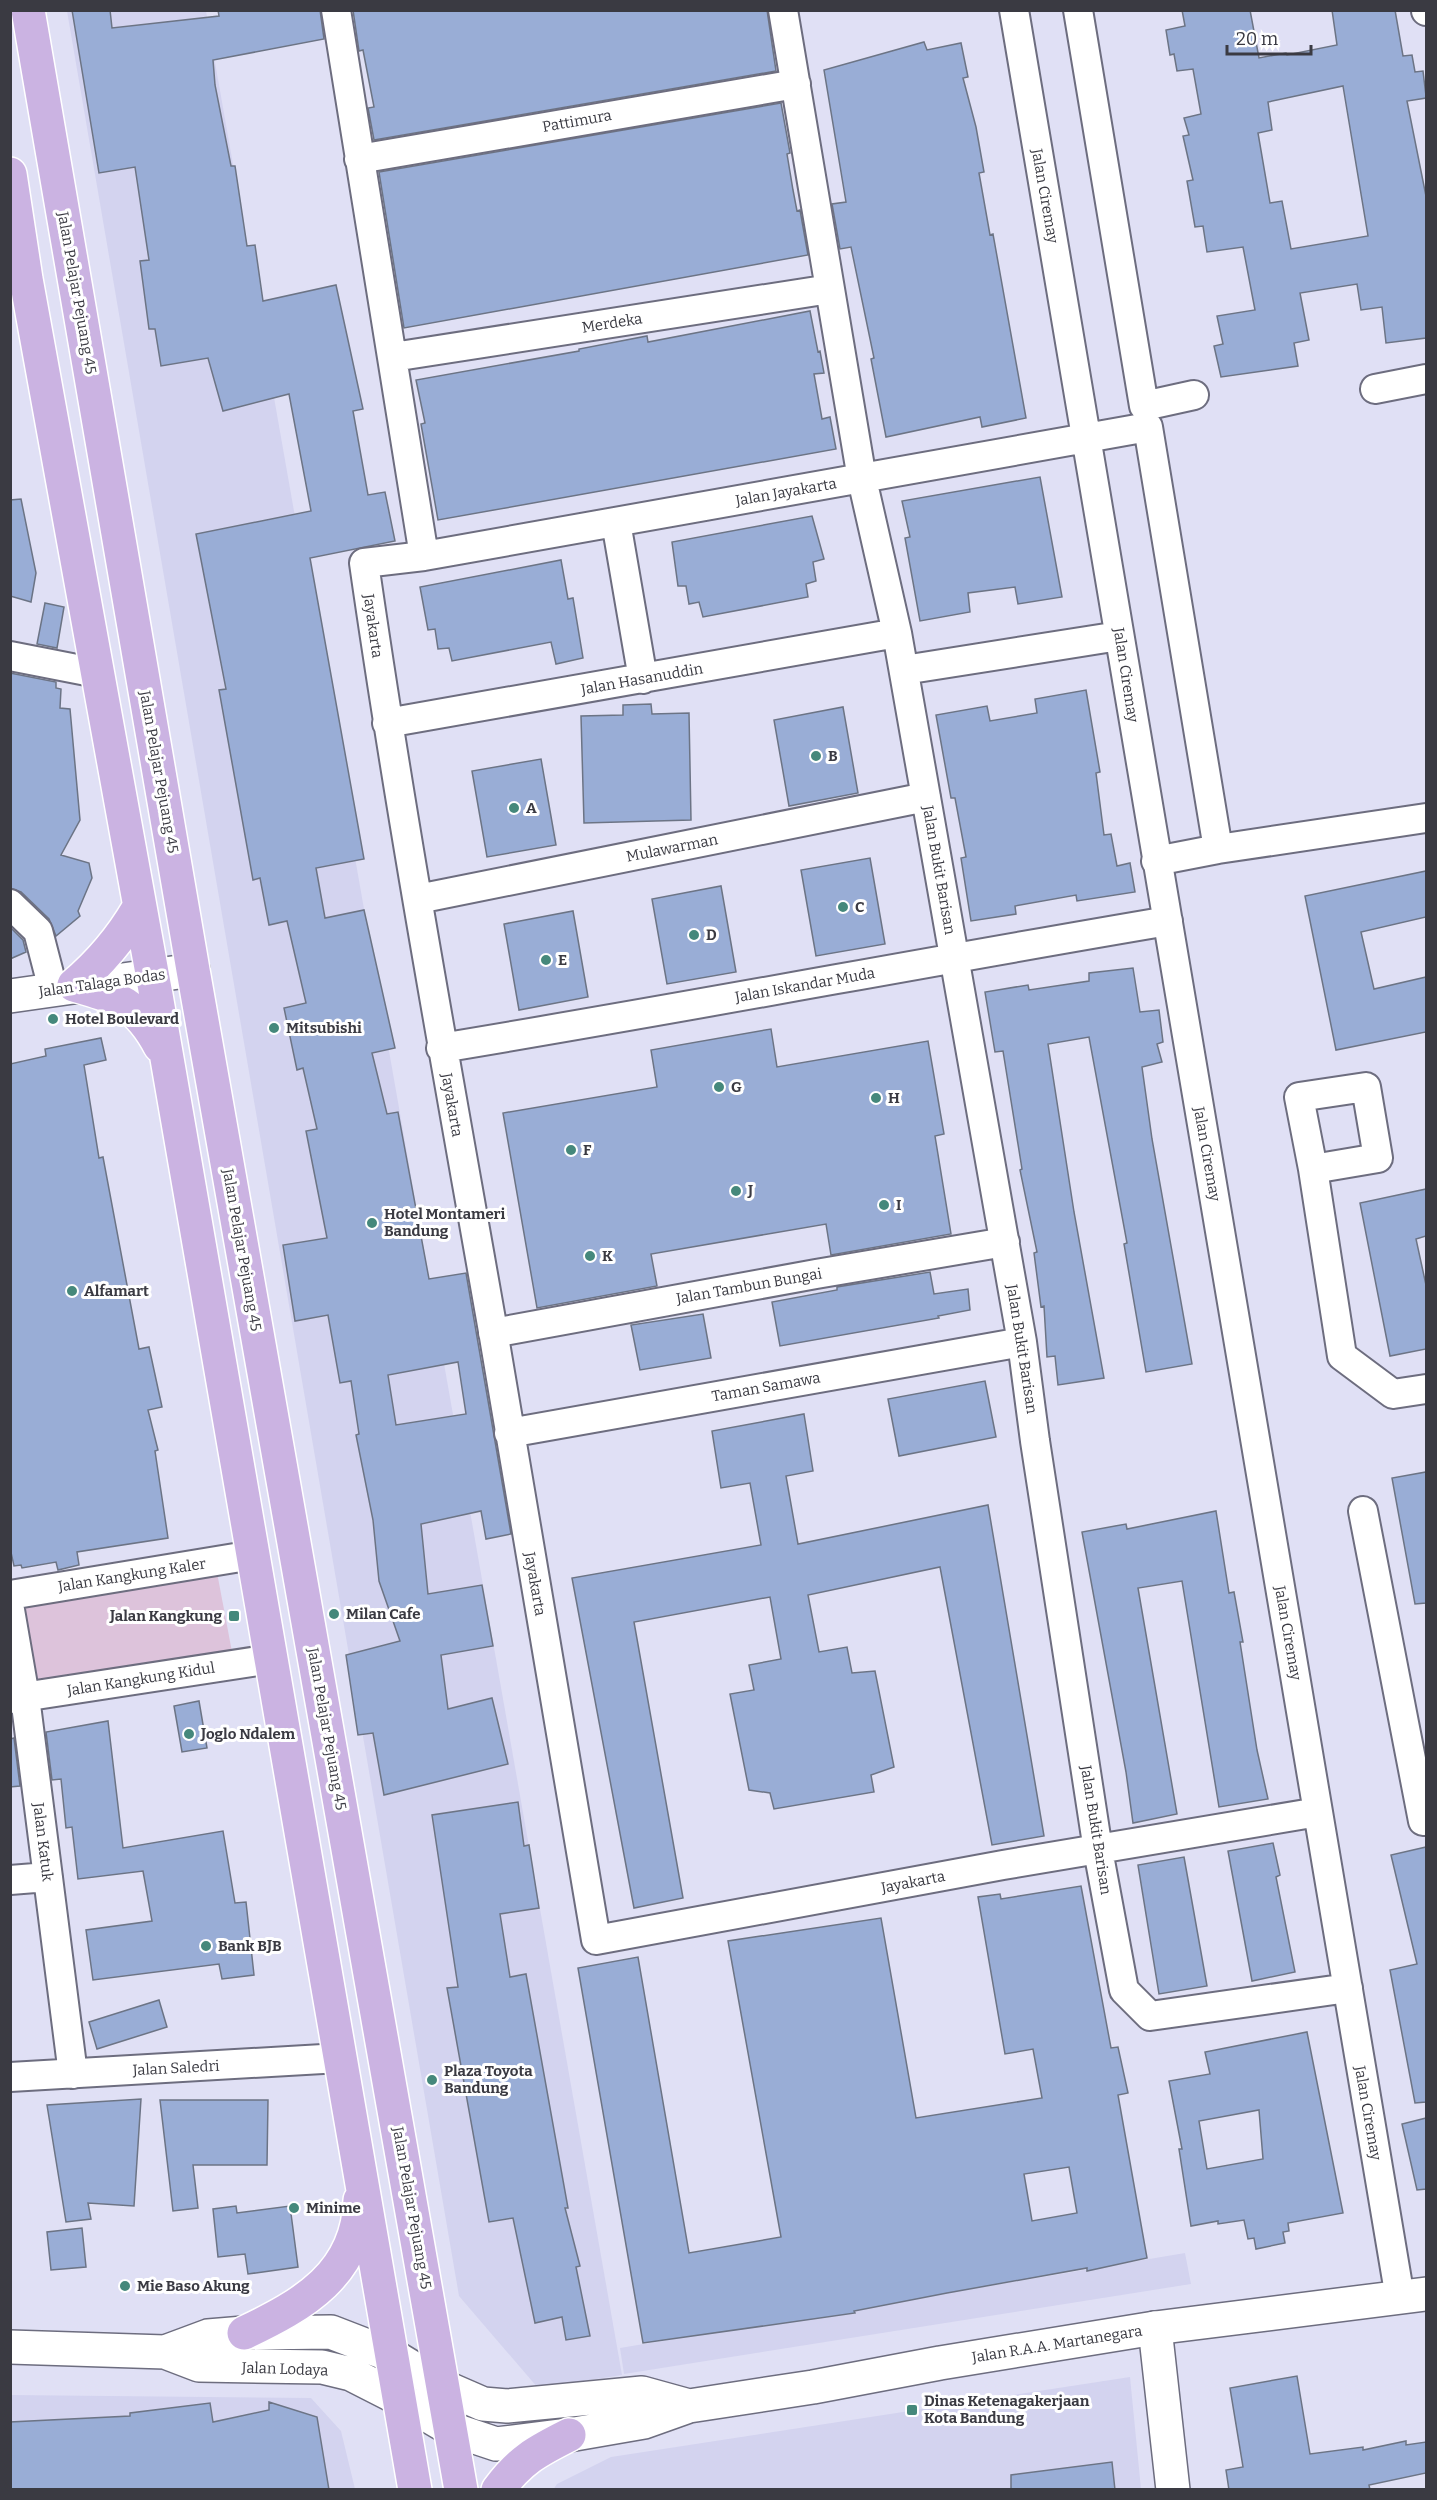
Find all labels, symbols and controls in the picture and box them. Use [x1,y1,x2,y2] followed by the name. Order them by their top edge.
[1227,18,1311,56] scale bar
[1236,28,1278,50] text: 20 m
[541,106,613,136] street label: Pattimura
[1028,146,1062,245] street label: Jalan Ciremay
[54,209,100,376] street label: Jalan Pelajar Pejuang 45
[580,309,644,337] street label: Merdeka
[733,474,838,510] street label: Jalan Jayakarta
[359,592,386,659] street label: Jayakarta
[1109,625,1142,724] street label: Jalan Ciremay
[579,659,705,699] street label: Jalan Hasanuddin
[136,688,182,855] street label: Jalan Pelajar Pejuang 45
[828,747,838,765] place label: B
[809,749,823,763] marker: B
[526,799,537,817] place label: A
[507,801,521,815] marker: A
[919,803,959,936] street label: Jalan Bukit Barisan
[625,830,720,866] street label: Mulawarman
[855,898,864,916] place label: C
[836,900,850,914] marker: C
[706,926,717,944] place label: D
[687,928,701,942] marker: D
[558,951,567,969] place label: E
[539,953,553,967] marker: E
[733,964,876,1006] street label: Jalan Iskandar Muda
[37,965,166,1001] street label: Jalan Talaga Bodas
[65,1010,179,1028] place label: Hotel Boulevard
[46,1012,60,1026] marker: Hotel Boulevard
[286,1019,362,1037] place label: Mitsubishi
[267,1021,281,1035] marker: Mitsubishi
[437,1071,466,1138] street label: Jayakarta
[731,1078,742,1096] place label: G
[712,1080,726,1094] marker: G
[888,1089,900,1107] place label: H
[869,1091,883,1105] marker: H
[1190,1104,1224,1203] street label: Jalan Ciremay
[583,1141,592,1159] place label: F
[564,1143,578,1157] marker: F
[219,1166,265,1333] street label: Jalan Pelajar Pejuang 45
[747,1182,753,1200] place label: J
[729,1184,743,1198] marker: J
[896,1196,901,1214] place label: I
[877,1198,891,1212] marker: I
[384,1205,506,1240] place label: Hotel Montameri Bandung
[365,1216,379,1230] marker: Hotel Montameri Bandung
[602,1247,613,1265] place label: K
[583,1249,597,1263] marker: K
[674,1264,824,1308] street label: Jalan Tambun Bungai
[84,1282,149,1300] place label: Alfamart
[1003,1282,1041,1416] street label: Jalan Bukit Barisan
[65,1284,79,1298] marker: Alfamart
[710,1369,822,1405] street label: Taman Samawa
[520,1550,549,1617] street label: Jayakarta
[56,1554,208,1596] street label: Jalan Kangkung Kaler
[1271,1583,1305,1682] street label: Jalan Ciremay
[346,1605,421,1623] place label: Milan Cafe
[109,1607,222,1625] place label: Jalan Kangkung
[327,1607,341,1621] marker: Milan Cafe
[227,1609,241,1623] marker: Jalan Kangkung
[304,1645,350,1812] street label: Jalan Pelajar Pejuang 45
[65,1658,216,1700] street label: Jalan Kangkung Kidul
[200,1725,296,1743] place label: Joglo Ndalem
[182,1727,196,1741] marker: Joglo Ndalem
[1077,1763,1115,1897] street label: Jalan Bukit Barisan
[29,1801,57,1883] street label: Jalan Katuk
[879,1867,946,1897] street label: Jayakarta
[218,1937,282,1955] place label: Bank BJB
[199,1939,213,1953] marker: Bank BJB
[131,2057,220,2079] street label: Jalan Saledri
[444,2062,533,2097] place label: Plaza Toyota Bandung
[1351,2063,1385,2162] street label: Jalan Ciremay
[425,2073,439,2087] marker: Plaza Toyota Bandung
[389,2124,435,2291] street label: Jalan Pelajar Pejuang 45
[306,2199,361,2217] place label: Minime
[287,2201,301,2215] marker: Minime
[137,2277,250,2295] place label: Mie Baso Akung
[118,2279,132,2293] marker: Mie Baso Akung
[970,2322,1143,2367] street label: Jalan R.A.A. Martanegara
[240,2358,329,2380] street label: Jalan Lodaya
[924,2392,1090,2427] place label: Dinas Ketenagakerjaan Kota Bandung
[905,2403,919,2417] marker: Dinas Ketenagakerjaan Kota Bandung

